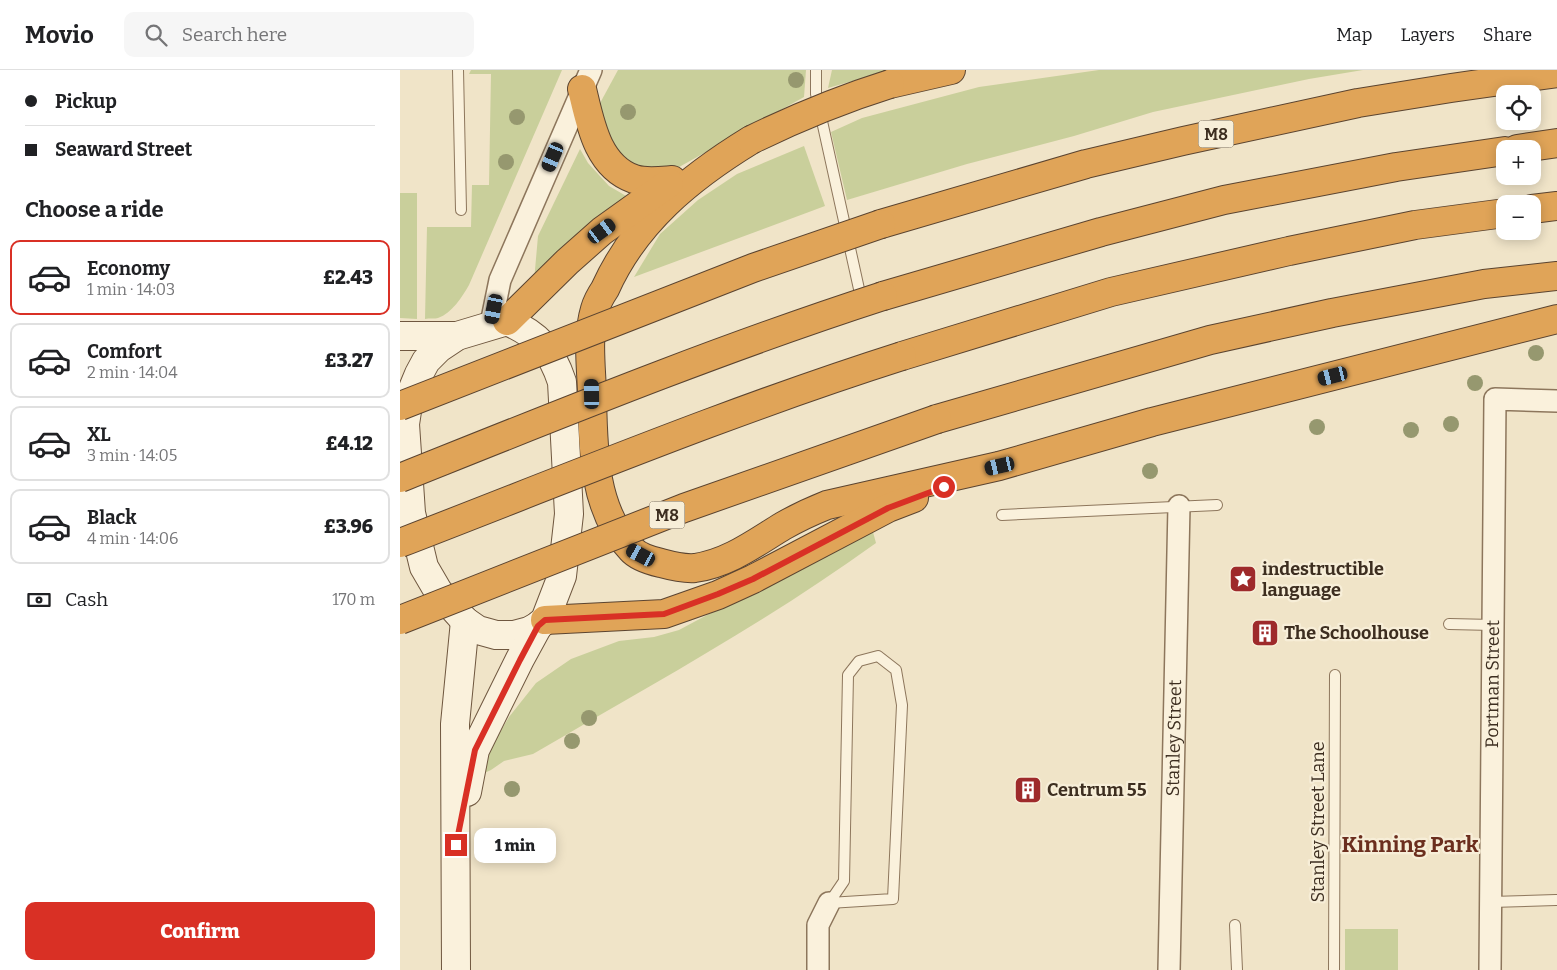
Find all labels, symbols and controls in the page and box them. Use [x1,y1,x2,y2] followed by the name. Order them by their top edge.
[124,12,474,57] search box
[25,21,94,49] text: Movio
[142,21,170,49] icon: search
[182,23,287,46] text: Search here
[1336,24,1372,46] text: Map
[1400,24,1455,46] text: Layers
[1483,24,1532,46] text: Share
[1496,85,1541,240] map controls
[1496,85,1541,130] button: locate
[55,90,117,113] text: Pickup
[1198,121,1234,148] road number: M8
[55,138,192,161] text: Seaward Street
[540,140,565,174] car
[1496,140,1541,185] button: +
[1496,195,1541,240] button: −
[25,196,164,223] text: Choose a ride
[585,216,618,246] car
[27,255,72,300] icon: car
[87,257,170,280] text: Economy
[323,266,373,289] text: £2.43
[87,280,175,299] text: 1 min · 14:03
[483,293,504,325] car
[27,338,72,383] icon: car
[87,340,162,363] text: Comfort
[324,349,373,372] text: £3.27
[87,363,178,382] text: 2 min · 14:04
[1316,365,1349,387] car
[584,379,599,409] car
[27,421,72,466] icon: car
[87,423,111,446] text: XL
[325,432,373,455] text: £4.12
[87,446,177,465] text: 3 min · 14:05
[983,455,1016,477] car
[933,476,955,498] route start
[650,502,684,528] road number: M8
[27,504,72,549] icon: car
[87,506,137,529] text: Black
[324,515,373,538] text: £3.96
[87,529,178,548] text: 4 min · 14:06
[624,541,657,569] car
[1262,558,1384,601] place label: indestructible language
[1228,564,1258,594] place icon: indestructible language
[25,586,53,614] icon: cash
[65,588,108,611] text: Cash
[332,590,375,609] text: 170 m
[1250,618,1280,648] building icon: The Schoolhouse
[1481,619,1504,748] street label: Portman Street
[1284,622,1429,644] place label: The Schoolhouse
[1162,679,1186,797] street label: Stanley Street
[1307,741,1329,903] street label: Stanley Street Lane
[1013,775,1043,805] building icon: Centrum 55
[1047,779,1147,801] place label: Centrum 55
[474,828,556,862] callout: 1 min
[1341,831,1479,858] district label: Kinning Park
[445,834,467,856] route end
[495,836,535,855] text: 1 min
[25,902,375,960] button: Confirm

